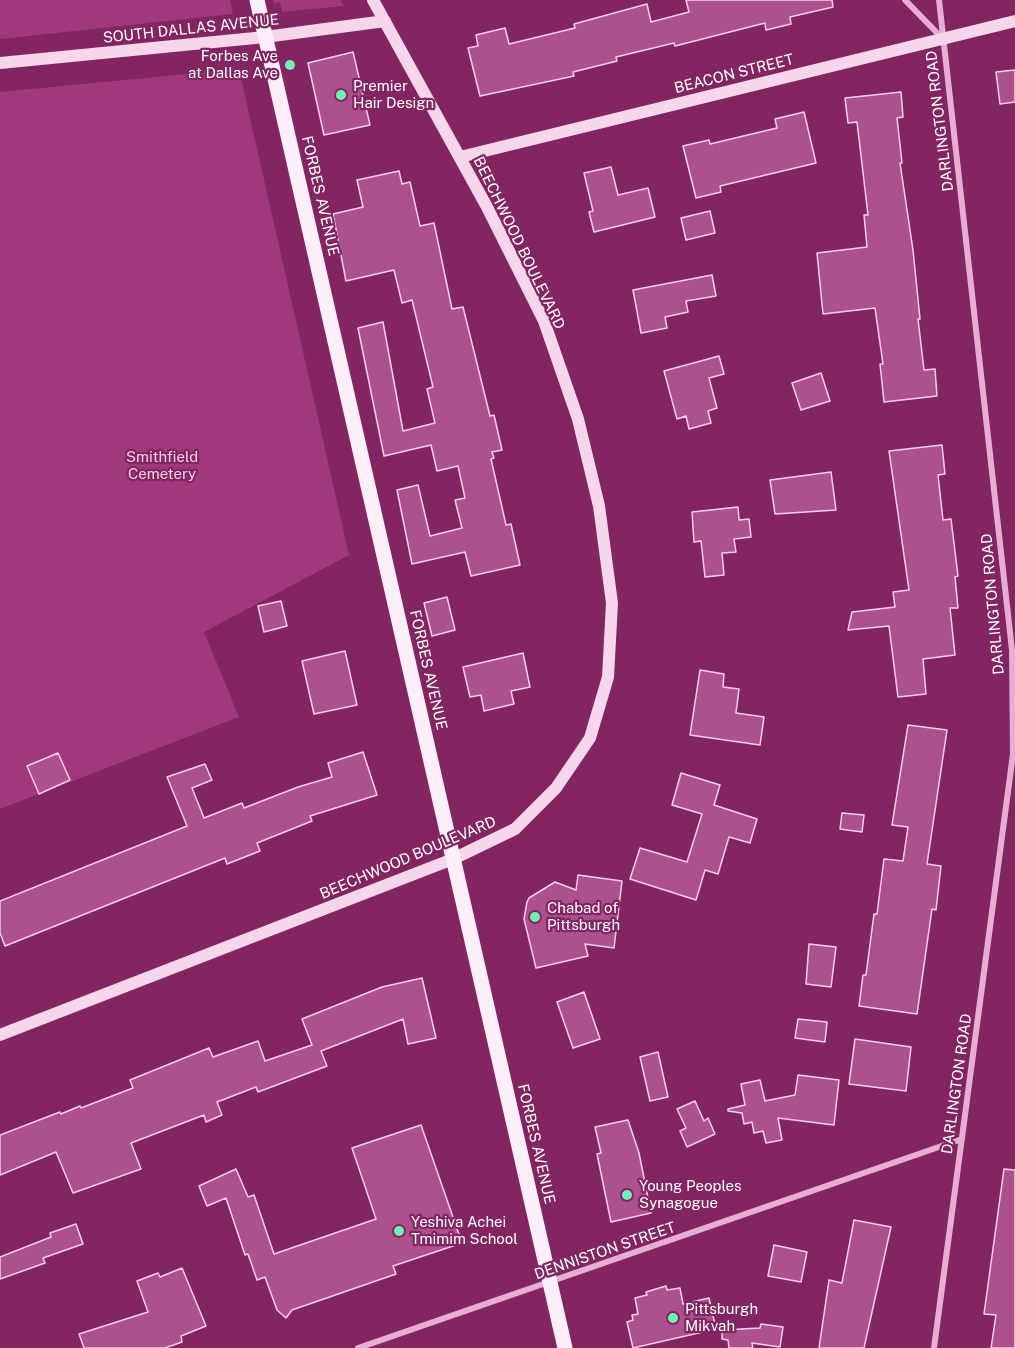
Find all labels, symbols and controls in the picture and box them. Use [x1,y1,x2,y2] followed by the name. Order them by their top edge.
[102,11,280,47] street label: SOUTH DALLAS AVENUE
[188,47,278,82] place label: Forbes Ave at Dallas Ave
[672,50,796,98] street label: BEACON STREET
[922,50,958,192] street label: DARLINGTON ROAD
[283,58,297,72] marker: Forbes Ave at Dallas Ave
[353,77,434,112] place label: Premier Hair Design
[334,88,348,102] marker: Premier Hair Design
[297,134,343,258] street label: FORBES AVENUE
[469,154,569,332] street label: BEECHWOOD BOULEVARD
[126,448,198,483] park label: Smithfield Cemetery
[978,533,1008,675] street label: DARLINGTON ROAD
[405,608,451,732] street label: FORBES AVENUE
[317,813,499,903] street label: BEECHWOOD BOULEVARD
[547,899,620,934] place label: Chabad of Pittsburgh
[528,910,542,924] marker: Chabad of Pittsburgh
[938,1013,976,1155] street label: DARLINGTON ROAD
[513,1082,559,1206] street label: FORBES AVENUE
[639,1177,742,1212] place label: Young Peoples Synagogue
[620,1188,634,1202] marker: Young Peoples Synagogue
[411,1213,518,1248] place label: Yeshiva Achei Tmimim School
[532,1218,678,1284] street label: DENNISTON STREET
[392,1224,406,1238] marker: Yeshiva Achei Tmimim School
[685,1300,758,1335] place label: Pittsburgh Mikvah
[666,1311,680,1325] marker: Pittsburgh Mikvah

